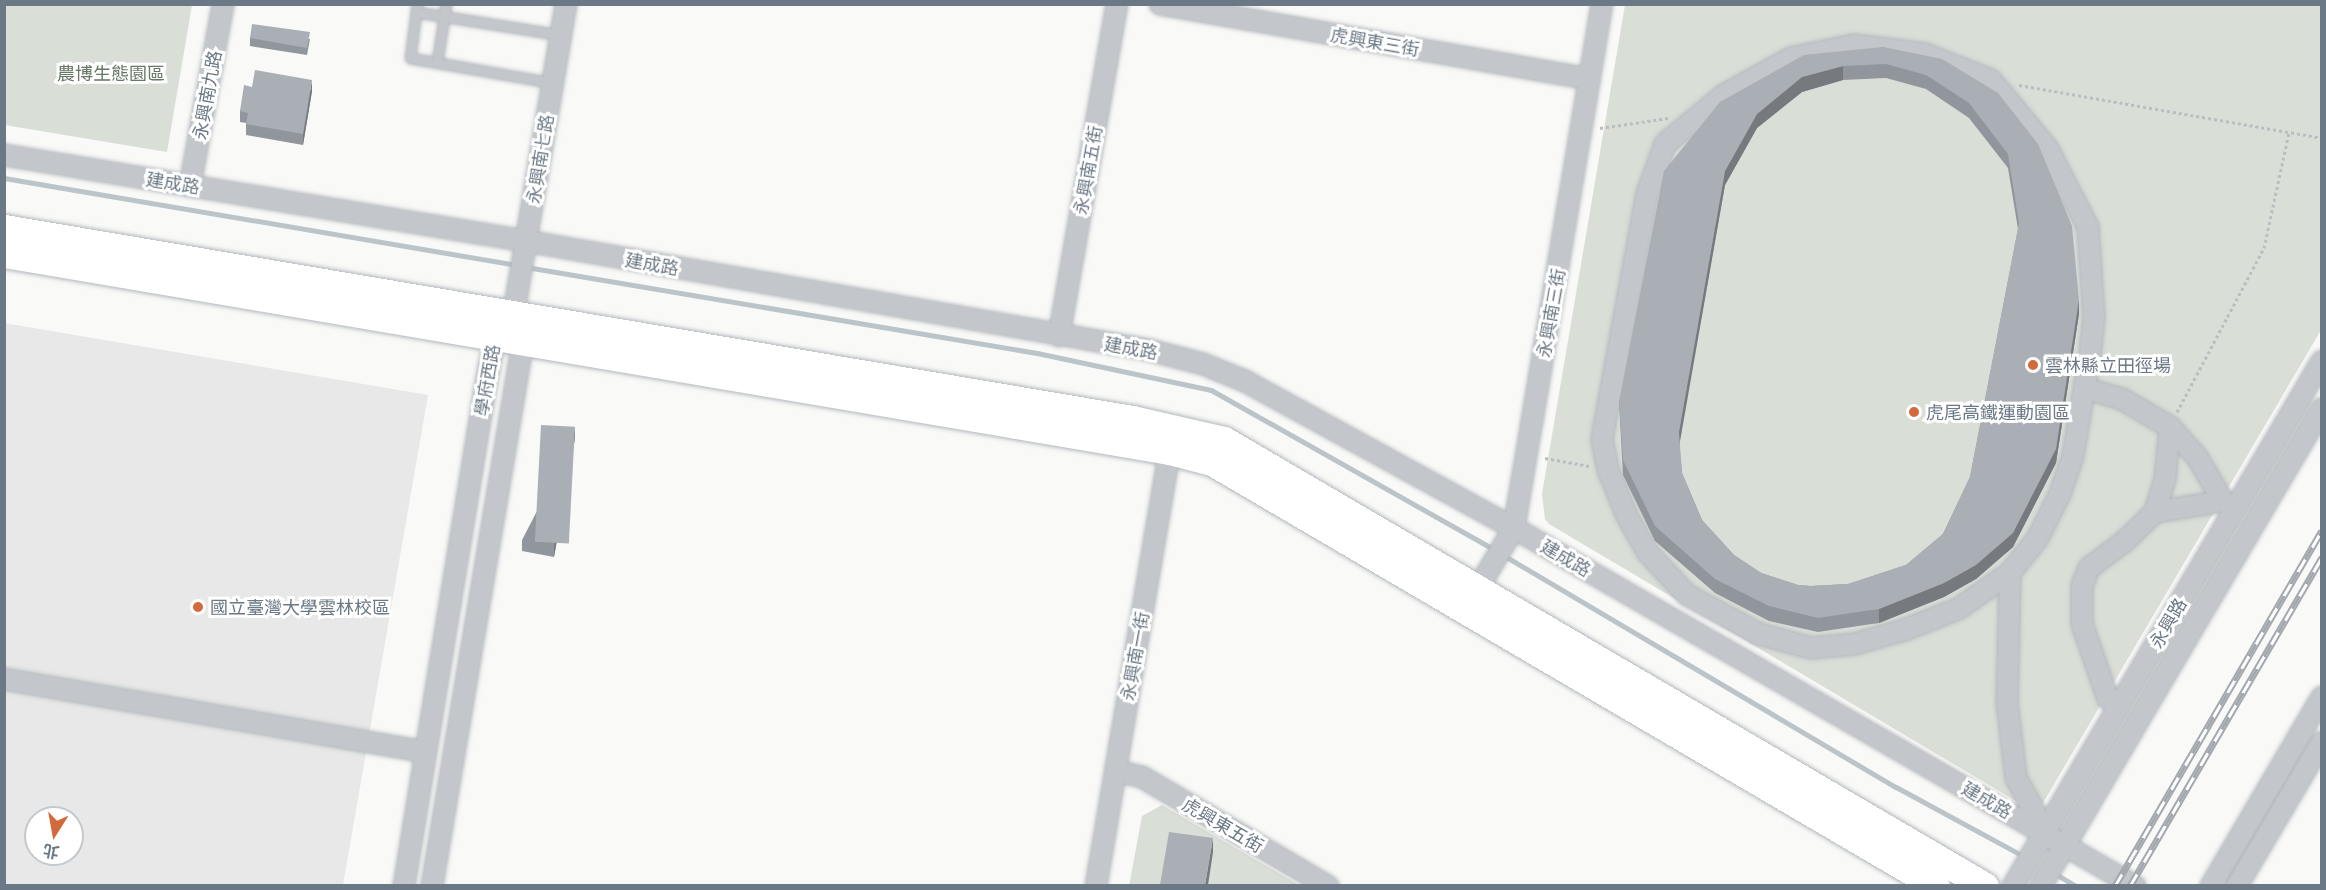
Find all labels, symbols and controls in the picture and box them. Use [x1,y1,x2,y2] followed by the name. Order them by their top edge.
[1329,24,1421,60] street label: 虎興東三街
[189,49,225,141] street label: 永興南九路
[57,62,165,84] park label: 農博生態園區
[522,113,558,205] street label: 永興南七路
[1070,124,1106,216] street label: 永興南五街
[145,168,201,198] street label: 建成路
[624,249,680,279] street label: 建成路
[1533,267,1569,359] street label: 永興南三街
[1103,333,1159,363] street label: 建成路
[470,343,504,417] street label: 學府西路
[2045,354,2171,376] place label: 雲林縣立田徑場
[2026,358,2040,372] marker: 雲林縣立田徑場
[1926,401,2070,423] place label: 虎尾高鐵運動園區
[1907,405,1921,419] marker: 虎尾高鐵運動園區
[1537,535,1595,581] street label: 建成路
[2145,594,2191,652] street label: 永興路
[210,596,390,618] place label: 國立臺灣大學雲林校區
[191,600,205,614] marker: 國立臺灣大學雲林校區
[1117,610,1153,702] street label: 永興南一街
[1958,777,2016,823] street label: 建成路
[1179,793,1267,857] street label: 虎興東五街
[24,806,84,866] north arrow
[41,839,61,864] text: 北

